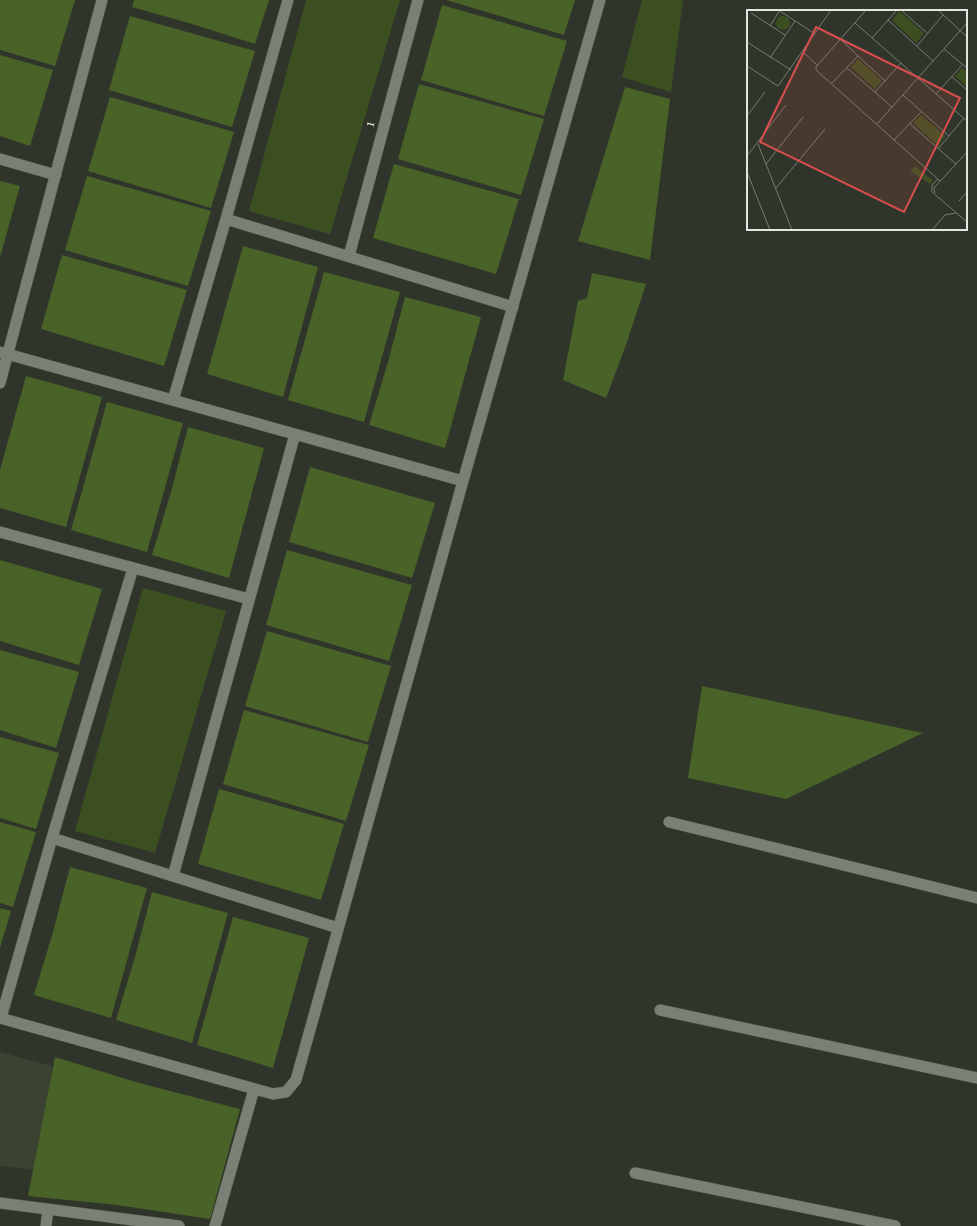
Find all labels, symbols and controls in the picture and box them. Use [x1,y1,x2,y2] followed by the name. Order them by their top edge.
[747,10,967,230] inset map
[359,119,378,129] street label: 1

